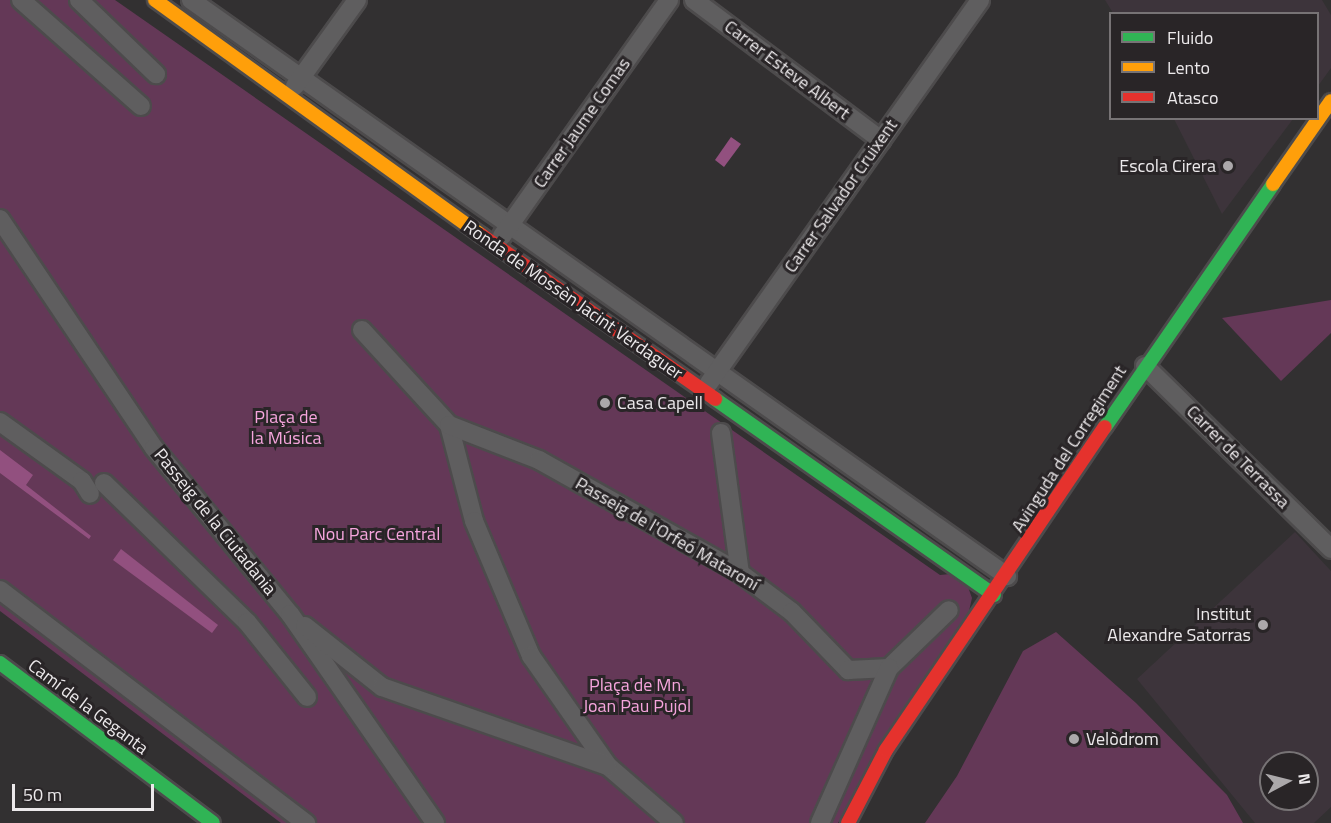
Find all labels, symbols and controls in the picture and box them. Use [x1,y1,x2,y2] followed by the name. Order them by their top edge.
[1109,12,1319,120] legend
[720,16,854,124] street label: Carrer Esteve Albert
[1167,24,1213,51] text: Fluido
[529,54,635,192] street label: Carrer Jaume Comas
[1167,54,1210,81] text: Lento
[1167,84,1218,111] text: Atasco
[780,115,902,277] street label: Carrer Salvador Cruixent
[1119,155,1216,177] place label: Escola Cirera
[1221,159,1235,173] marker: Escola Cirera
[459,216,687,384] street label: Ronda de Mossèn Jacint Verdaguer
[1007,362,1131,536] street label: Avinguda del Corregiment
[617,392,703,414] place label: Casa Capell
[598,396,612,410] marker: Casa Capell
[1182,401,1294,513] street label: Carrer de Terrassa
[251,407,321,450] park label: Plaça de la Música
[149,444,281,600] street label: Passeig de la Ciutadania
[571,473,763,595] street label: Passeig de l'Orfeó Mataroní
[314,523,440,545] park label: Nou Parc Central
[1107,604,1251,646] place label: Institut Alexandre Satorras
[1256,618,1270,632] marker: Institut Alexandre Satorras
[24,655,152,759] street label: Camí de la Geganta
[583,675,691,718] park label: Plaça de Mn. Joan Pau Pujol
[1086,728,1159,750] place label: Velòdrom
[1067,732,1081,746] marker: Velòdrom
[1259,751,1319,811] north arrow
[15,772,158,810] scale bar
[1292,772,1317,786] text: N
[23,781,62,808] text: 50 m

